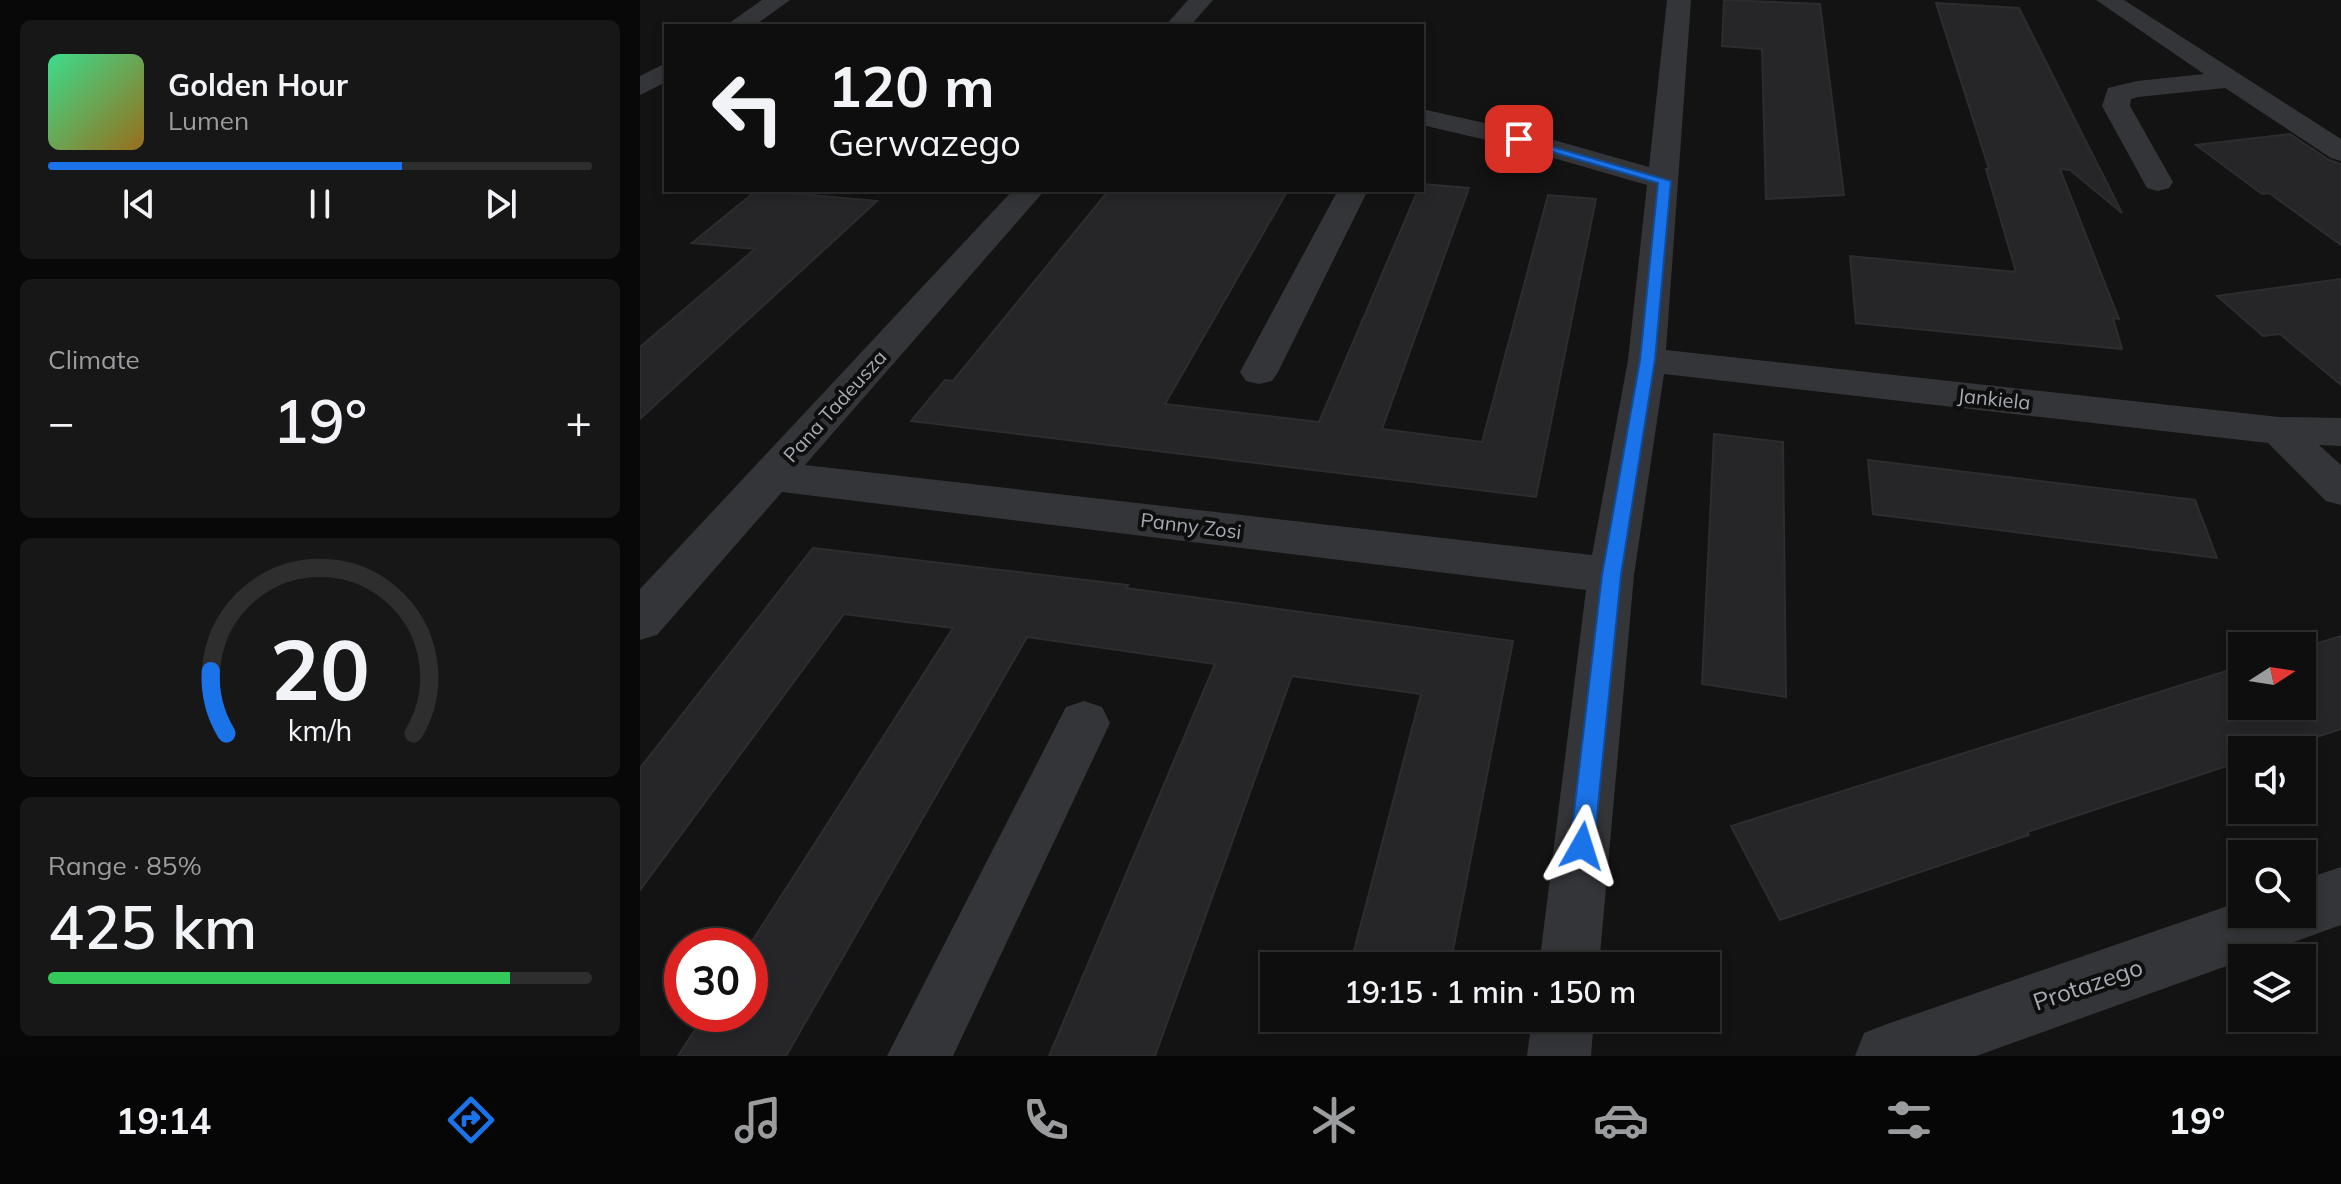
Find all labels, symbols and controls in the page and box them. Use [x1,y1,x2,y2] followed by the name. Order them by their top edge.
[828,51,995,121] text: 120 m
[696,56,800,160] icon: left
[168,66,348,104] text: Golden Hour
[168,104,249,137] text: Lumen
[1485,105,1553,173] pin
[1497,117,1541,161] icon: arrive
[828,120,1021,165] text: Gerwazego
[117,182,161,226] icon: previous
[298,182,342,226] icon: pause
[479,182,523,226] icon: next
[48,343,140,376] text: Climate
[778,344,892,467] street label: Pana Tadeusza
[1956,382,2032,415] street label: Jankiela
[273,383,367,458] text: 19°
[48,394,74,449] text: −
[566,394,592,449] text: +
[1139,507,1243,544] street label: Panny Zosi
[270,615,370,720] text: 20
[2228,632,2316,720] north arrow
[2228,632,2316,1032] map controls
[288,712,352,748] text: km/h
[2228,736,2316,824] button: sound
[1540,804,1624,888] position arrow
[2228,840,2316,928] button: search
[48,849,202,882] text: Range · 85%
[48,889,257,964] text: 425 km
[664,928,768,1032] speed limit sign: 30
[2228,944,2316,1032] button: layers
[2029,951,2146,1017] street label: Protazego
[1344,973,1636,1011] text: 19:15 · 1 min · 150 m
[443,1092,499,1148] icon: directions
[730,1092,786,1148] icon: music
[1018,1092,1074,1148] icon: phone
[1306,1092,1362,1148] icon: climate
[1593,1092,1649,1148] icon: car
[1881,1092,1937,1148] icon: filters
[116,1098,211,1143] text: 19:14
[2168,1098,2225,1143] text: 19°

